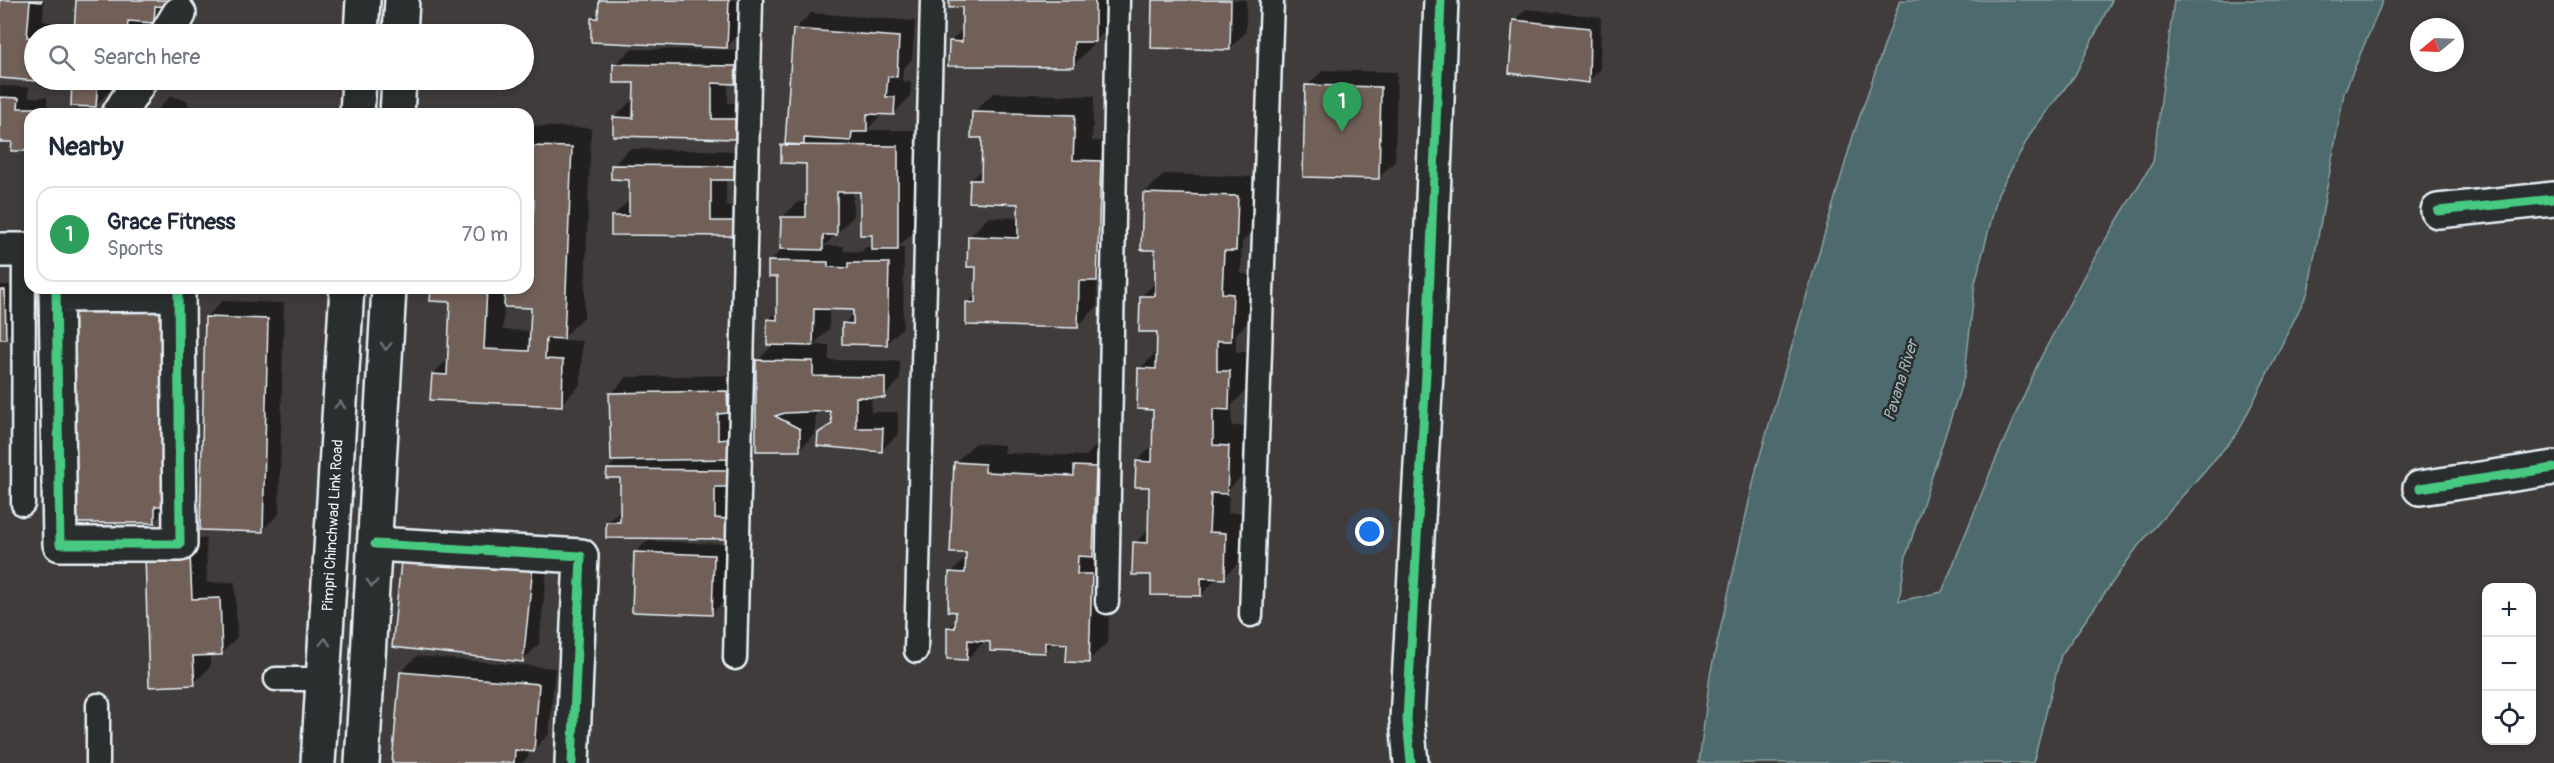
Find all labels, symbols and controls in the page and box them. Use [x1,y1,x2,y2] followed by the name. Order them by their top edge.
[2410,18,2464,72] north arrow
[24,24,534,90] search box
[45,41,78,74] icon: search
[93,43,200,71] text: Search here
[1322,82,1362,132] pin: 1
[48,131,124,163] text: Nearby
[107,208,235,236] text: Grace Fitness
[66,222,73,247] text: 1
[462,222,508,247] text: 70 m
[107,236,163,261] text: Sports
[1879,335,1923,423] water label: Pavana River
[379,342,392,351] one-way arrow
[333,401,346,410] one-way arrow
[318,439,348,612] street label: Pimpri Chinchwad Link Road
[1355,517,1384,546] your location
[366,579,379,588] one-way arrow
[2482,583,2536,745] map controls
[2482,583,2536,637] button: +
[319,637,332,646] one-way arrow
[2482,637,2536,691] button: −
[2482,691,2536,745] button: locate

